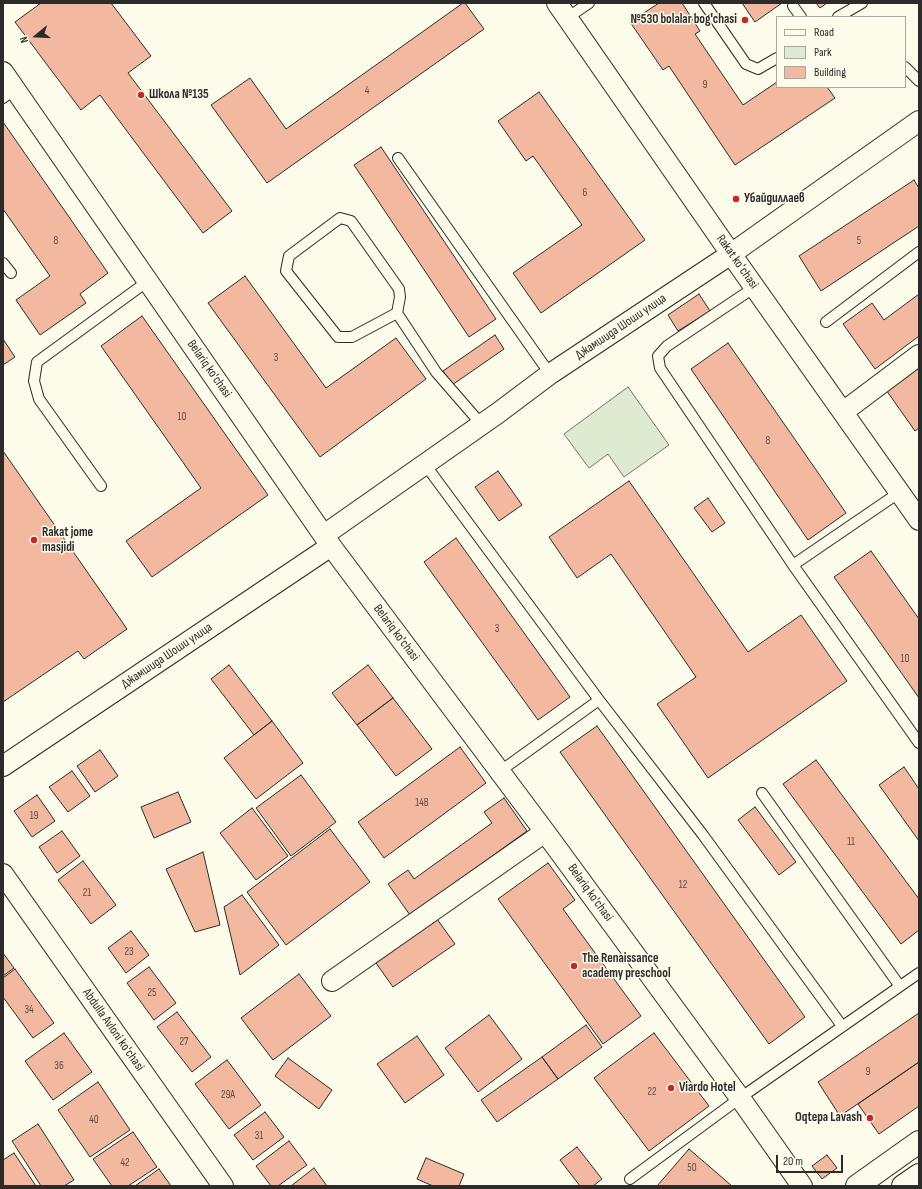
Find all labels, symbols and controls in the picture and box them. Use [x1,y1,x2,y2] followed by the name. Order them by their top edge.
[630,12,737,28] place label: №530 bolalar bog'chasi
[740,15,750,25] marker: №530 bolalar bog'chasi
[16,16,56,56] north arrow
[776,16,906,88] legend
[814,25,834,40] text: Road
[17,35,31,45] text: N
[814,45,832,60] text: Park
[814,65,846,80] text: Building
[703,78,707,92] house number: 9
[365,84,369,98] house number: 4
[149,87,209,103] place label: Школа №135
[136,90,146,100] marker: Школа №135
[583,186,587,200] house number: 6
[744,191,805,207] place label: Убайдиллаев
[731,194,741,204] marker: Убайдиллаев
[713,232,761,292] street label: Rakat koʻchasi
[54,234,58,248] house number: 8
[857,234,861,248] house number: 5
[573,291,669,363] street label: Джамшида Шоши улица
[183,337,235,401] street label: Belariq ko'chasi
[274,351,278,365] house number: 3
[178,410,186,424] house number: 10
[766,434,770,448] house number: 8
[42,525,93,556] place label: Rakat jome masjidi
[29,535,39,545] marker: Rakat jome masjidi
[370,602,422,664] street label: Belariq ko'chasi
[119,620,215,692] street label: Джамшида Шоши улица
[495,622,499,636] house number: 3
[901,652,909,666] house number: 10
[415,796,429,810] house number: 14B
[30,809,38,823] house number: 19
[847,835,855,849] house number: 11
[564,861,616,925] street label: Belariq ko'chasi
[679,878,687,892] house number: 12
[83,886,91,900] house number: 21
[124,945,134,959] house number: 23
[582,951,671,982] place label: The Renaissance academy preschool
[569,961,579,971] marker: The Renaissance academy preschool
[79,986,147,1074] street label: Abdulla Avloni ko'chasi
[148,986,156,1000] house number: 25
[24,1003,34,1017] house number: 34
[180,1035,188,1049] house number: 27
[54,1059,64,1073] house number: 36
[866,1065,870,1079] house number: 9
[679,1080,736,1096] place label: Viardo Hotel
[666,1083,676,1093] marker: Viardo Hotel
[647,1085,657,1099] house number: 22
[221,1088,235,1102] house number: 29A
[795,1110,862,1126] place label: Oqtepa Lavash
[89,1113,99,1127] house number: 40
[865,1113,875,1123] marker: Oqtepa Lavash
[255,1129,263,1143] house number: 31
[778,1147,845,1173] scale bar
[783,1154,803,1169] text: 20 m
[120,1156,130,1170] house number: 42
[687,1161,697,1175] house number: 50

